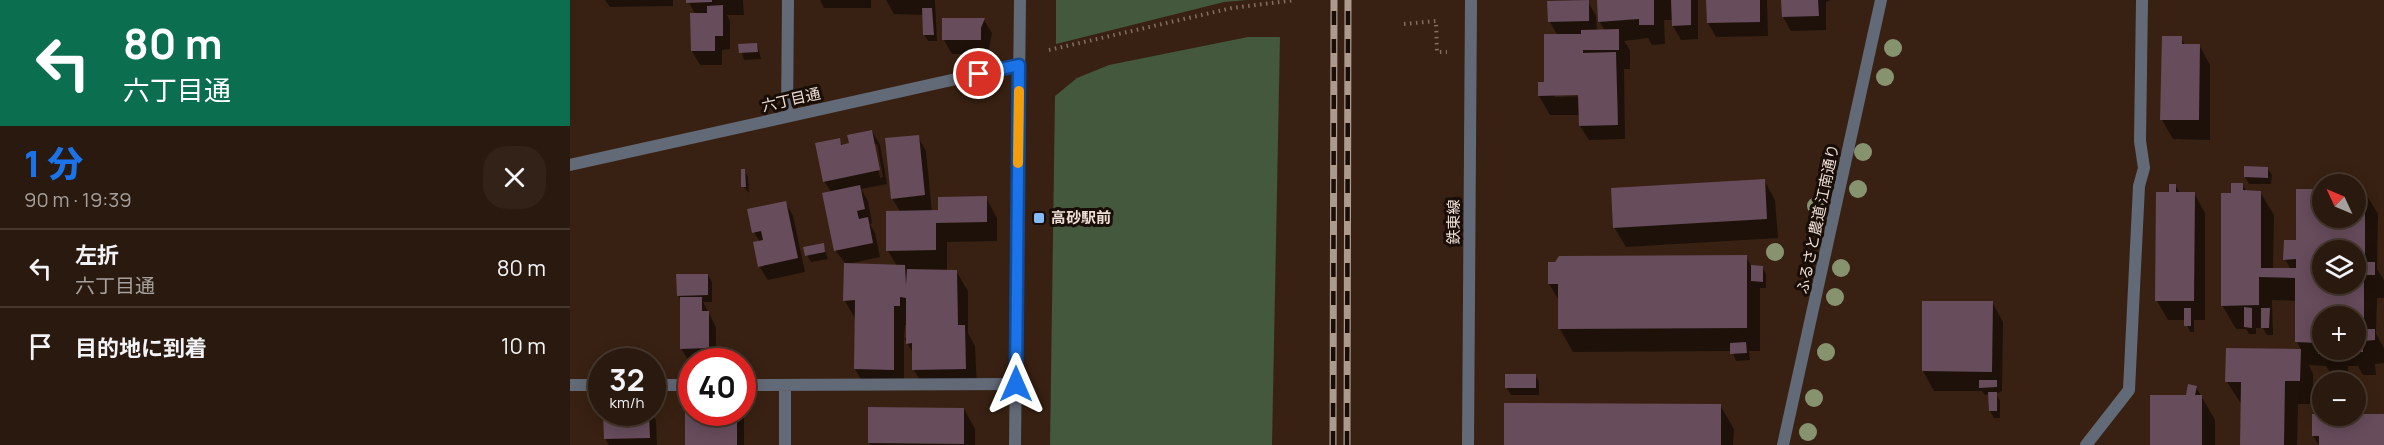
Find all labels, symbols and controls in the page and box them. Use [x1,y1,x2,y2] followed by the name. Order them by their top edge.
[123,14,223,72] text: 80 m
[24,24,102,102] icon: left
[953,48,1004,99] pin
[962,57,995,90] icon: arrive
[123,71,231,108] text: 六丁目通
[759,83,822,116] street label: 六丁目通
[24,139,84,188] text: 1 分
[1791,142,1844,296] street label: ふるさと農道 江南通り
[483,146,546,209] button: close
[2312,174,2366,228] north arrow
[2312,174,2366,426] map controls
[24,186,132,213] text: 90 m · 19:39
[1443,199,1464,245] street label: 鉄東線
[1051,207,1111,228] place label: 高砂駅前
[1032,211,1046,225] marker: 高砂駅前
[75,240,119,270] text: 左折
[2312,240,2366,294] button: layers
[24,252,57,285] icon: left
[497,253,546,283] text: 80 m
[75,272,155,299] text: 六丁目通
[2312,306,2366,360] button: +
[24,330,57,363] icon: arrive
[501,331,546,361] text: 10 m
[75,333,207,363] text: 目的地に到着
[678,348,756,426] speed limit sign: 40
[984,352,1048,416] position arrow
[609,359,645,400] text: 32
[2312,372,2366,426] button: −
[610,392,644,413] text: km/h

